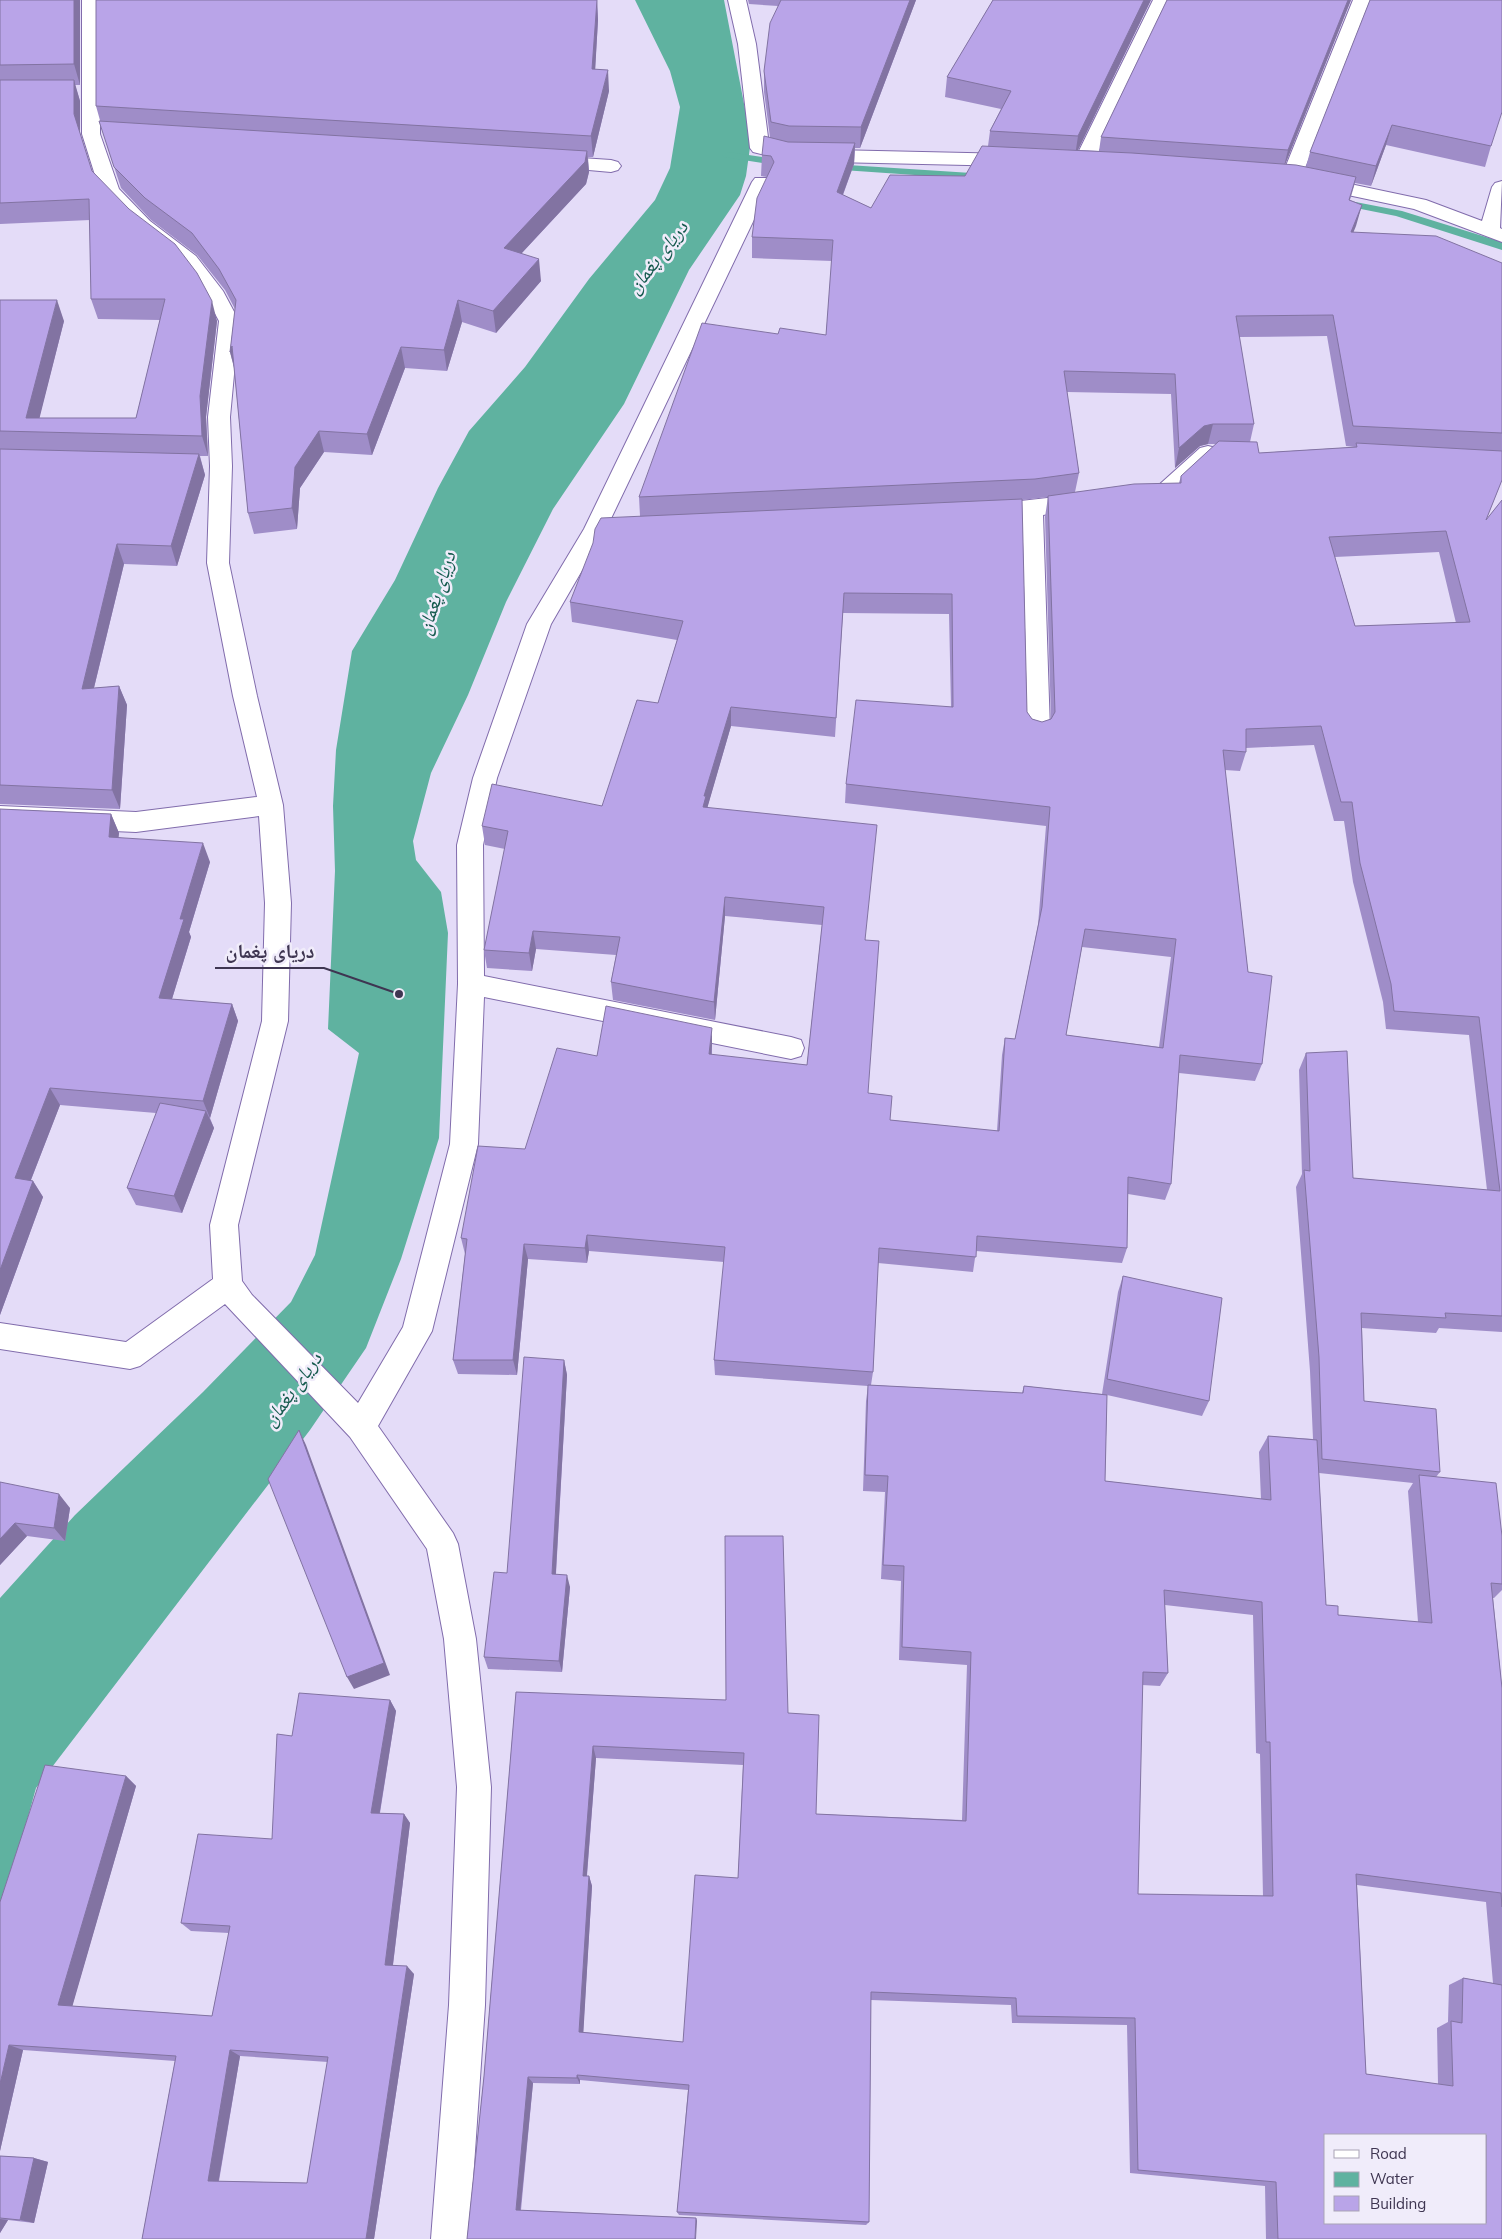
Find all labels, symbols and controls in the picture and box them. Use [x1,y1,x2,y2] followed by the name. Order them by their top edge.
[620,215,694,299] water label: دریای پغمان
[410,548,462,638] water label: دریای پغمان
[215,933,324,968] callout: دریای پغمان
[226,938,314,963] text: دریای پغمان
[256,1346,328,1431] water label: دریای پغمان
[1324,2134,1487,2224] legend
[1370,2144,1407,2163] text: Road
[1370,2169,1414,2188] text: Water
[1370,2194,1426,2213] text: Building

